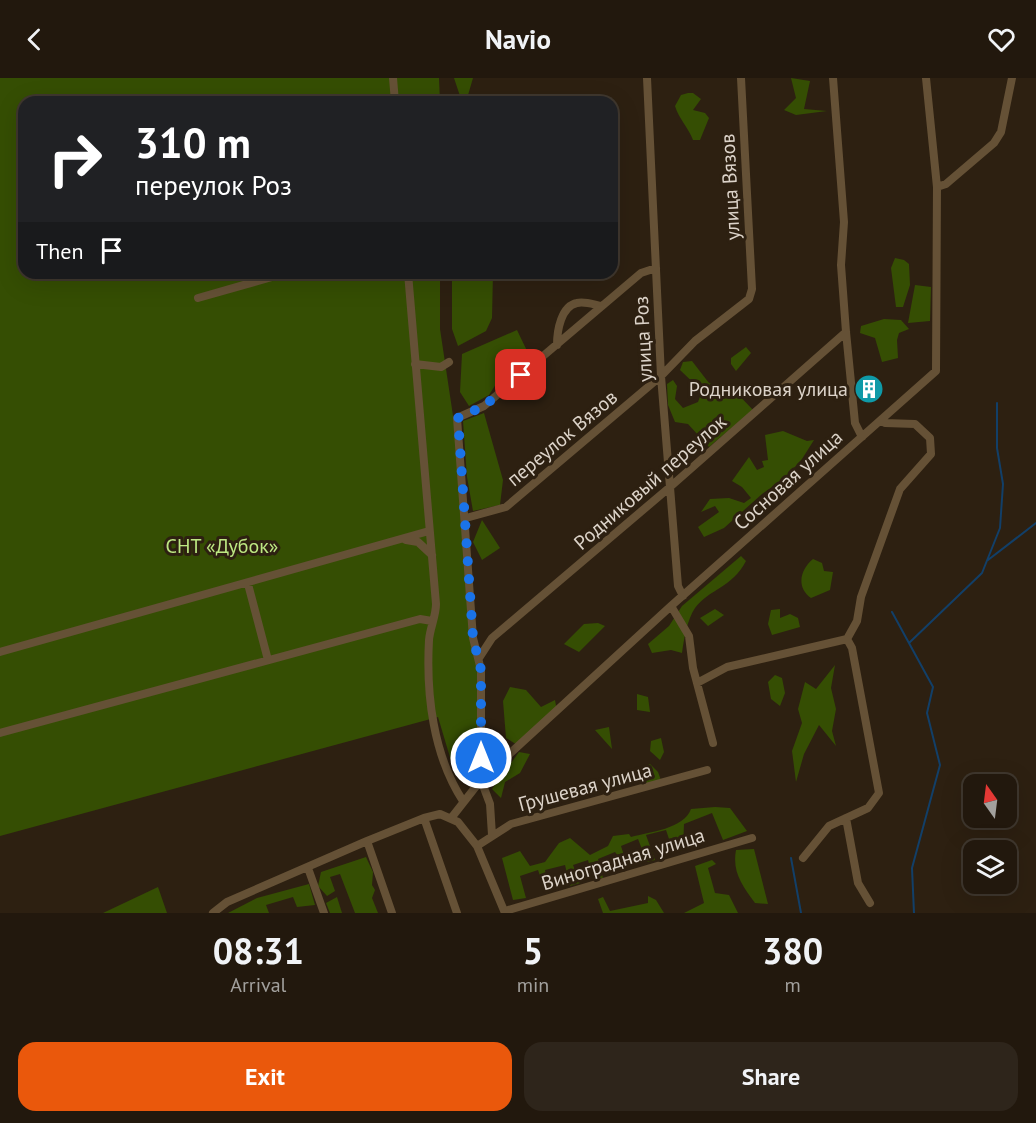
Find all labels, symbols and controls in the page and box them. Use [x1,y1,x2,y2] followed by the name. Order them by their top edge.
[485,22,551,56] text: Navio
[18,23,51,56] icon: back
[985,23,1018,56] icon: heart
[135,115,251,170] text: 310 m
[36,120,114,198] icon: right
[714,133,746,241] street label: улица Вязов
[135,168,292,202] text: переулок Роз
[95,234,128,267] icon: arrive
[36,237,83,265] text: Then
[628,295,658,383] street label: улица Роз
[495,349,546,400] pin
[504,358,537,391] icon: arrive
[853,373,885,405] building icon: Родниковая улица
[689,376,848,402] place label: Родниковая улица
[501,384,623,492] street label: переулок Вязов
[568,408,732,555] street label: Родниковый переулок
[728,424,848,536] street label: Сосновая улица
[166,533,278,559] park label: СНТ «Дубок»
[449,726,513,790] position arrow
[515,757,655,817] street label: Грушевая улица
[963,774,1017,828] north arrow
[963,774,1017,894] map controls
[538,822,708,896] street label: Виноградная улица
[963,840,1017,894] button: layers
[213,927,304,974] text: 08:31
[523,927,543,974] text: 5
[762,927,823,974] text: 380
[230,972,286,998] text: Arrival
[517,972,549,998] text: min
[785,972,801,998] text: m
[18,1042,512,1111] button: Exit
[524,1042,1018,1111] button: Share

